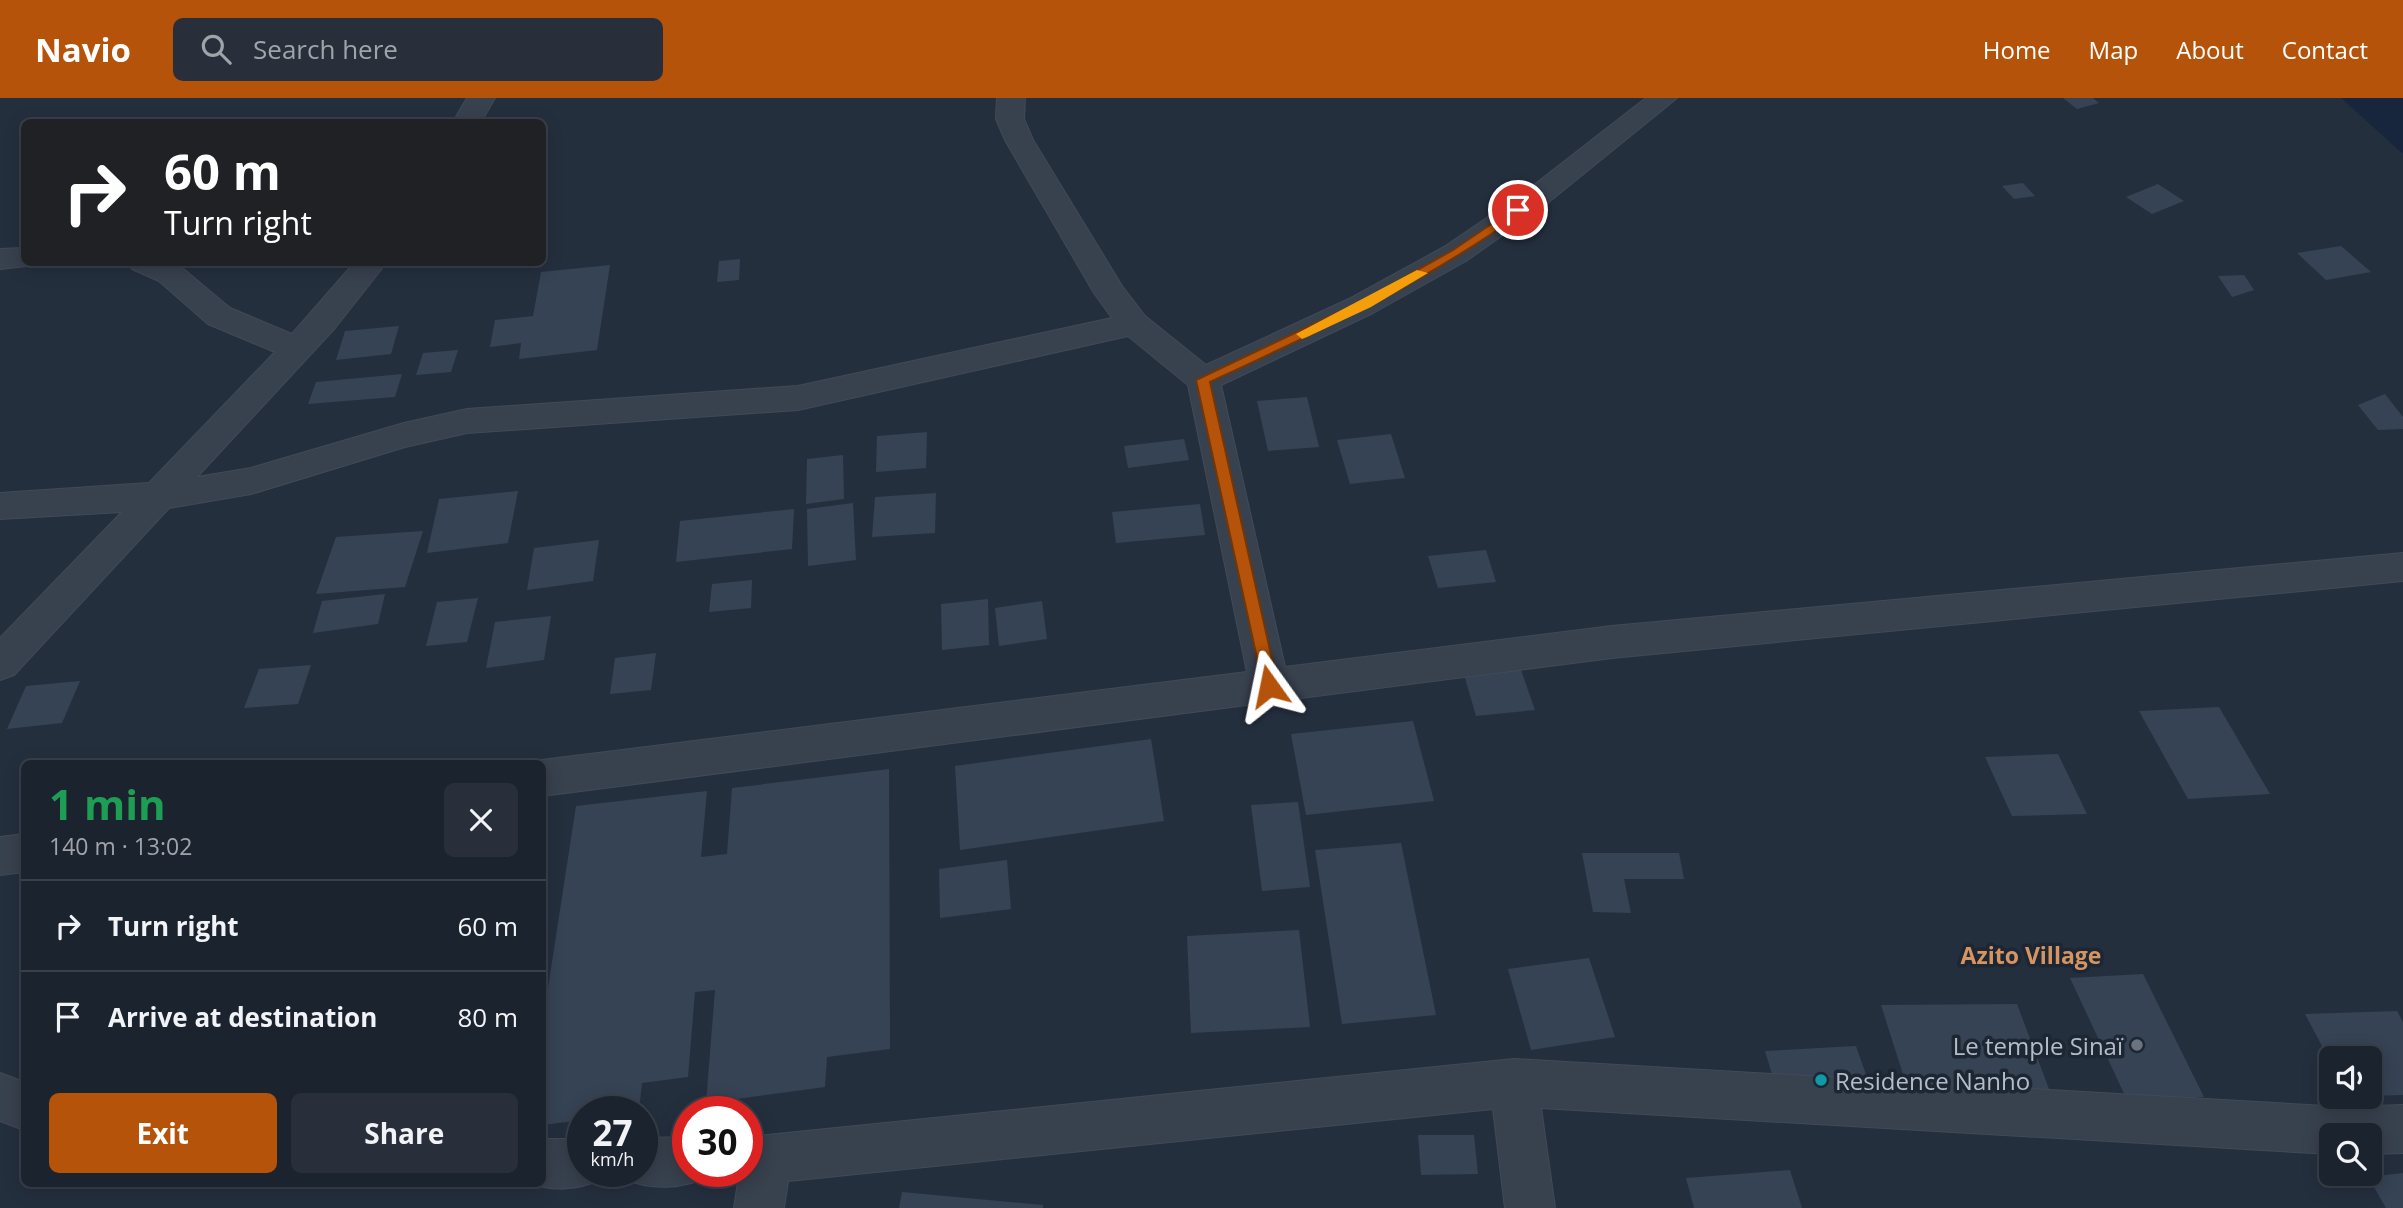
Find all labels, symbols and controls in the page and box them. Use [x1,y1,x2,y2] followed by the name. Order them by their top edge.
[173,18,663,81] search box
[35,27,131,72] text: Navio
[197,30,235,68] icon: search
[253,31,398,67] text: Search here
[1983,33,2051,66] text: Home
[2089,33,2138,66] text: Map
[2176,33,2244,66] text: About
[2282,33,2368,66] text: Contact
[164,138,281,204] text: 60 m
[49,147,140,238] icon: right
[1488,180,1548,240] pin
[1499,191,1537,229] icon: arrive
[164,201,312,244] text: Turn right
[1232,649,1306,723] position arrow
[49,775,166,832] text: 1 min
[444,783,518,857] button: close
[49,830,192,862] text: 140 m · 13:02
[49,907,87,945] icon: right
[108,908,239,944] text: Turn right
[457,908,518,944] text: 60 m
[1961,939,2101,971] district label: Azito Village
[49,998,87,1036] icon: arrive
[108,999,377,1035] text: Arrive at destination
[457,999,518,1035] text: 80 m
[1953,1029,2124,1062] place label: Le temple Sinaï
[2129,1037,2145,1053] marker: Le temple Sinaï
[2319,1046,2382,1186] map controls
[2319,1046,2382,1109] button: sound
[1835,1064,2030,1097] place label: Residence Nanho
[1813,1072,1829,1088] marker: Residence Nanho
[49,1093,277,1173] button: Exit
[291,1093,518,1173] button: Share
[672,1096,763,1187] speed limit sign: 30
[592,1109,633,1156] text: 27
[2319,1123,2382,1186] button: search
[591,1147,634,1171] text: km/h

